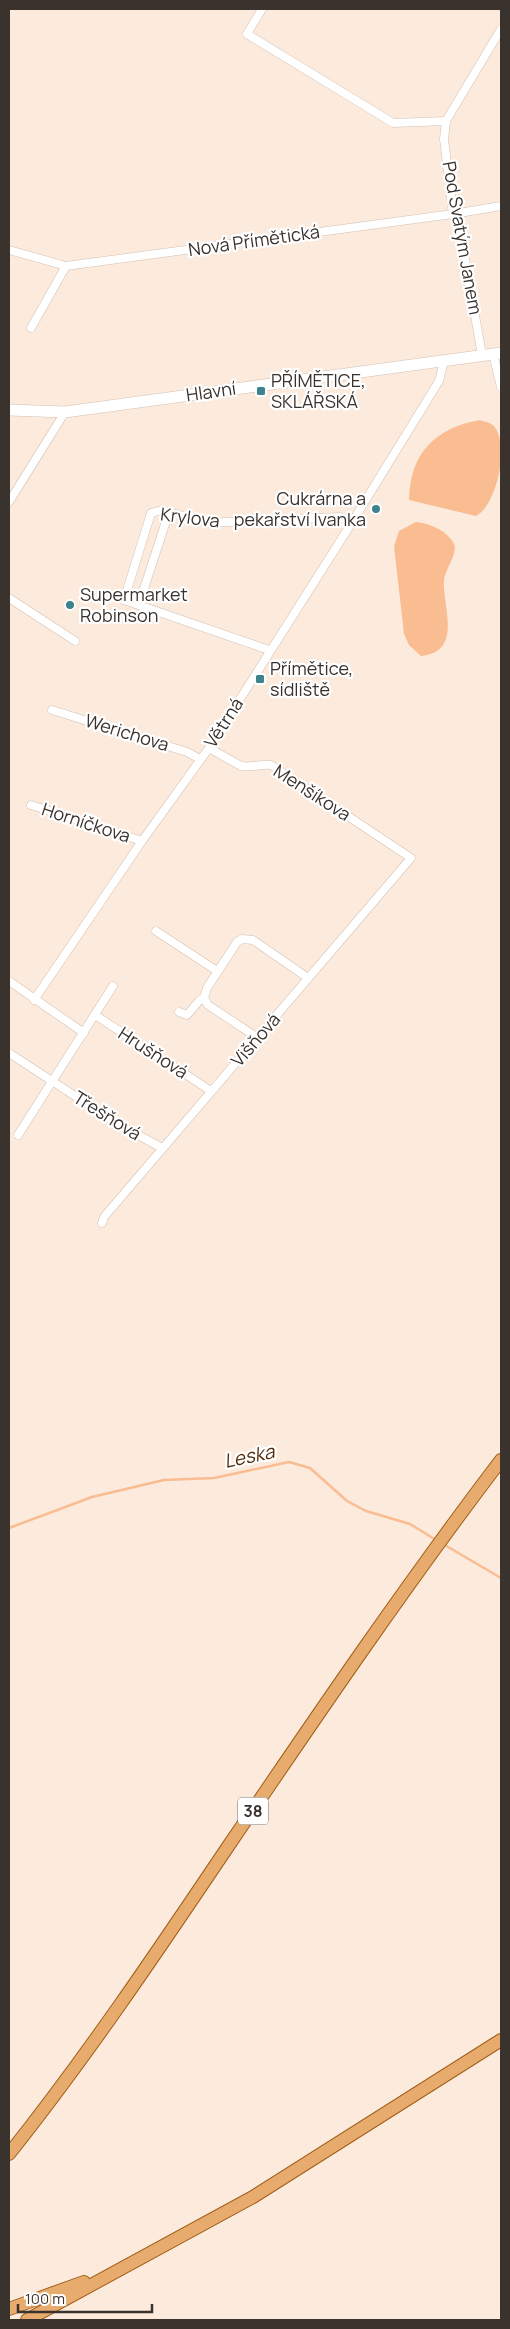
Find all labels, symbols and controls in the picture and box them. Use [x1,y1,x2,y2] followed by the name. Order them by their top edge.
[438,159,488,316] street label: Pod Svatým Janem
[187,219,321,261] street label: Nová Přímětická
[271,368,366,413] place label: PŘÍMĚTICE, SKLÁŘSKÁ
[184,376,237,406] street label: Hlavní
[255,385,267,397] marker: PŘÍMĚTICE, SKLÁŘSKÁ
[234,486,366,531] place label: Cukrárna a pekařství Ivanka
[159,501,221,533] street label: Krylova
[370,503,382,515] marker: Cukrárna a pekařství Ivanka
[80,582,188,627] place label: Supermarket Robinson
[64,599,76,611] marker: Supermarket Robinson
[270,656,353,701] place label: Přímětice, sídliště
[254,673,266,685] marker: Přímětice, sídliště
[198,693,248,752] street label: Větrná
[82,708,172,756] street label: Werichova
[269,758,356,826] street label: Menšíkova
[39,796,134,848] street label: Horníčkova
[225,1007,285,1071] street label: Višňová
[114,1021,193,1084] street label: Hrušňová
[69,1085,146,1145] street label: Třešňová
[221,1438,278,1474] water label: Leska
[238,1798,268,1824] road number: 38
[18,2282,151,2314] scale bar
[25,2288,65,2309] text: 100 m

